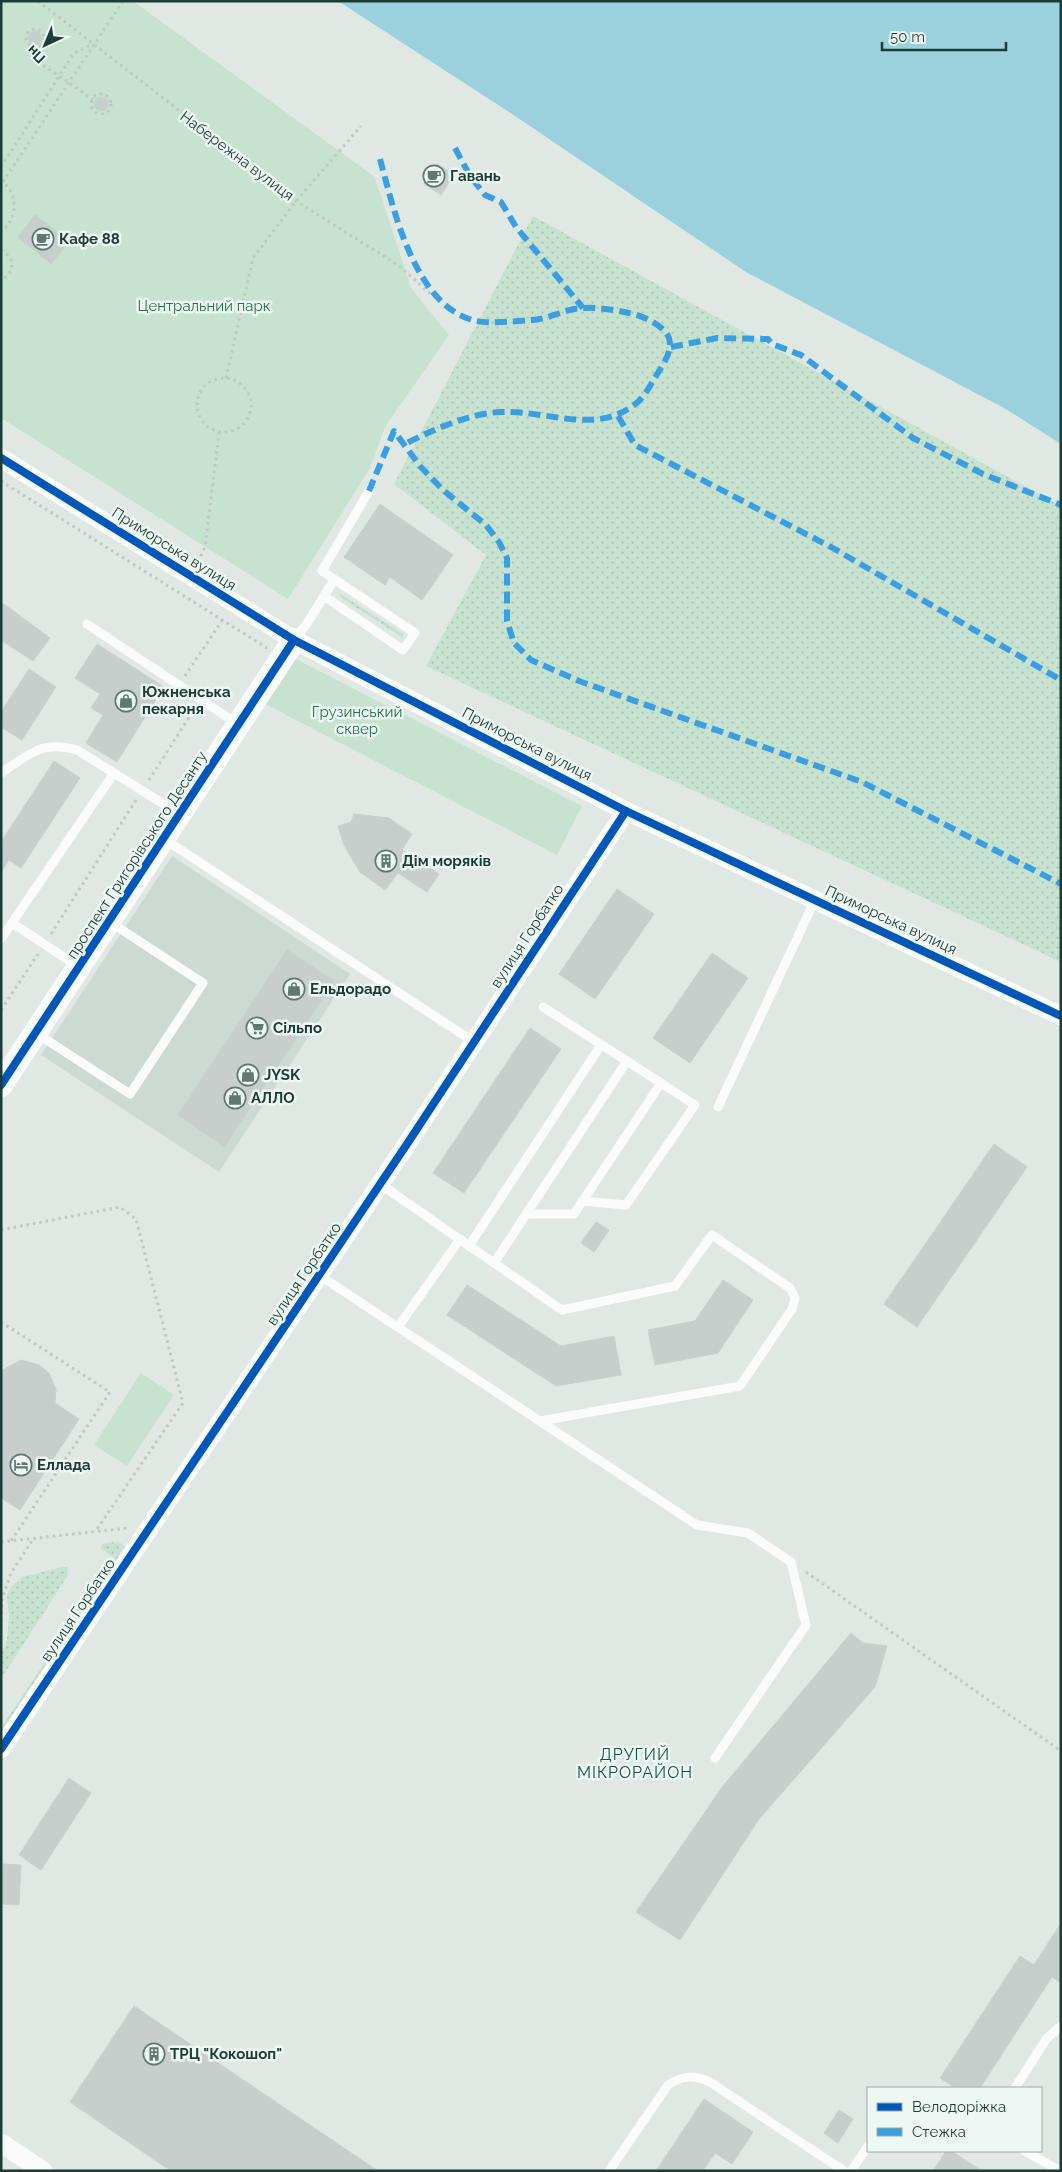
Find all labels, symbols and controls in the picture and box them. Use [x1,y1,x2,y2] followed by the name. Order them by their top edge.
[20,20,70,70] north arrow
[882,20,1006,52] scale bar
[890,28,925,46] text: 50 m
[24,42,48,67] text: Пн
[177,107,297,205] street label: Набережна вулиця
[422,164,446,188] cafe icon: Гавань
[450,167,501,185] place label: Гавань
[31,227,55,251] cafe icon: Кафе 88
[59,230,120,248] place label: Кафе 88
[137,297,271,315] park label: Центральний парк
[109,503,239,595] street label: Приморська вулиця
[142,683,231,718] place label: Южненська пекарня
[114,689,138,713] shop icon: Южненська пекарня
[312,703,402,738] park label: Грузинський сквер
[459,704,595,784] street label: Приморська вулиця
[63,748,211,962] street label: проспект Григорівського Десанту
[374,849,398,873] building icon: Дім моряків
[402,852,491,870] place label: Дім моряків
[487,881,567,991] street label: вулиця Горбатко
[822,882,960,958] street label: Приморська вулиця
[282,977,306,1001] shop icon: Ельдорадо
[310,980,391,998] place label: Ельдорадо
[245,1016,269,1040] supermarket icon: Сільпо
[273,1019,322,1037] place label: Сільпо
[236,1063,260,1087] shop icon: JYSK
[264,1066,301,1084] place label: JYSK
[223,1086,247,1110] shop icon: АЛЛО
[251,1089,295,1107] place label: АЛЛО
[263,1219,345,1329] street label: вулиця Горбатко
[9,1453,33,1477] hotel icon: Еллада
[37,1456,91,1474] place label: Еллада
[37,1555,119,1665] street label: вулиця Горбатко
[577,1745,693,1782] district label: ДРУГИЙ МІКРОРАЙОН
[142,2042,166,2066] building icon: ТРЦ "Кокошоп"
[170,2045,282,2063] place label: ТРЦ "Кокошоп"
[867,2087,1042,2152] legend
[912,2098,1006,2116] text: Велодоріжка
[912,2123,966,2141] text: Стежка

